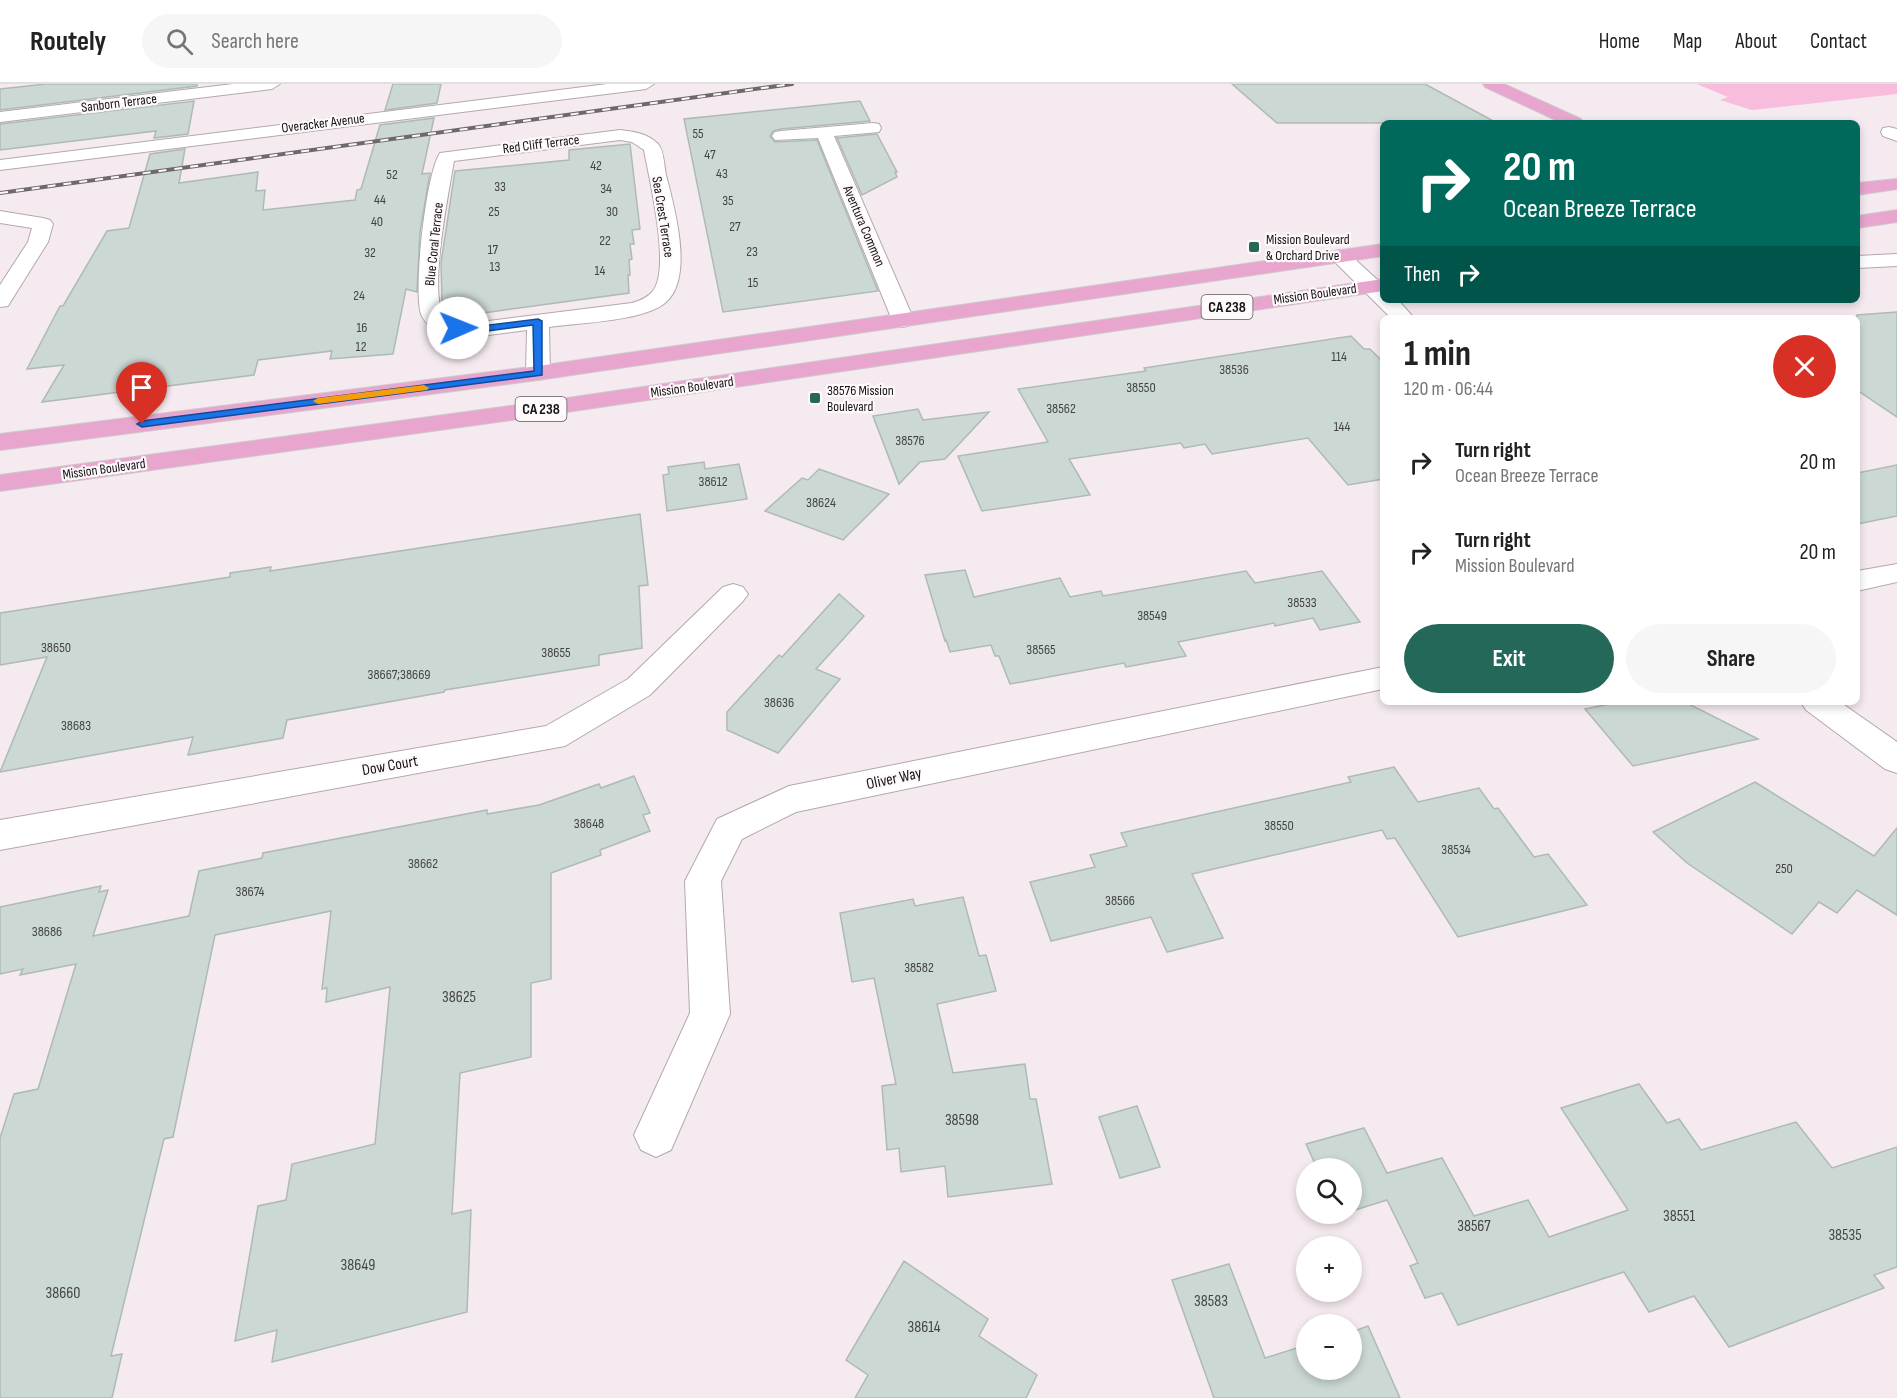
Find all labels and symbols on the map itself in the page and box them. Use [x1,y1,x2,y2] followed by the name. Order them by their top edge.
[80,90,158,116] street label: Sanborn Terrace
[280,109,366,137] street label: Overacker Avenue
[692,125,704,142] house number: 55
[502,131,580,157] street label: Red Cliff Terrace
[704,146,716,163] house number: 47
[590,157,602,174] house number: 42
[716,165,728,182] house number: 43
[386,166,398,183] house number: 52
[648,175,678,259] street label: Sea Crest Terrace
[494,178,506,195] house number: 33
[600,180,612,197] house number: 34
[839,182,889,269] street label: Aventura Common
[374,191,386,208] house number: 44
[722,192,734,209] house number: 35
[421,201,447,287] street label: Blue Coral Terrace
[488,203,500,220] house number: 25
[606,203,618,220] house number: 30
[371,213,383,230] house number: 40
[729,218,741,235] house number: 27
[1266,231,1350,264] place label: Mission Boulevard & Orchard Drive
[599,232,611,249] house number: 22
[1247,240,1261,254] marker: Mission Boulevard & Orchard Drive
[488,241,499,258] house number: 17
[746,243,758,260] house number: 23
[364,244,376,261] house number: 32
[490,258,501,275] house number: 13
[595,262,606,279] house number: 14
[748,274,759,291] house number: 15
[1272,280,1358,308] street label: Mission Boulevard
[353,287,365,304] house number: 24
[1202,295,1252,319] road number: CA 238
[426,296,490,360] position arrow
[356,319,368,336] house number: 16
[356,338,367,355] house number: 12
[1331,348,1347,365] house number: 114
[1219,361,1249,378] house number: 38536
[116,362,167,424] pin
[649,373,735,401] street label: Mission Boulevard
[1126,379,1156,396] house number: 38550
[827,382,894,415] place label: 38576 Mission Boulevard
[808,391,822,405] marker: 38576 Mission Boulevard
[516,397,566,421] road number: CA 238
[1046,400,1076,417] house number: 38562
[1334,418,1350,435] house number: 144
[895,432,925,449] house number: 38576
[61,455,147,483] street label: Mission Boulevard
[699,473,728,490] house number: 38612
[806,494,836,511] house number: 38624
[1287,594,1317,611] house number: 38533
[1137,607,1167,624] house number: 38549
[41,639,71,656] house number: 38650
[1026,641,1056,658] house number: 38565
[541,644,571,661] house number: 38655
[368,666,430,683] house number: 38667;38669
[764,694,794,711] house number: 38636
[61,717,91,734] house number: 38683
[360,752,420,780] street label: Dow Court
[865,764,923,794] street label: Oliver Way
[574,815,604,832] house number: 38648
[1264,817,1294,834] house number: 38550
[1441,841,1471,858] house number: 38534
[408,855,438,872] house number: 38662
[1775,860,1793,877] house number: 250
[236,883,265,900] house number: 38674
[1105,892,1135,909] house number: 38566
[32,923,62,940] house number: 38686
[904,959,934,976] house number: 38582
[442,988,476,1007] house number: 38625
[945,1111,979,1130] house number: 38598
[1663,1207,1695,1226] house number: 38551
[1457,1217,1491,1236] house number: 38567
[1828,1226,1862,1245] house number: 38535
[341,1256,375,1275] house number: 38649
[46,1284,80,1303] house number: 38660
[1194,1292,1228,1311] house number: 38583
[907,1318,941,1337] house number: 38614

